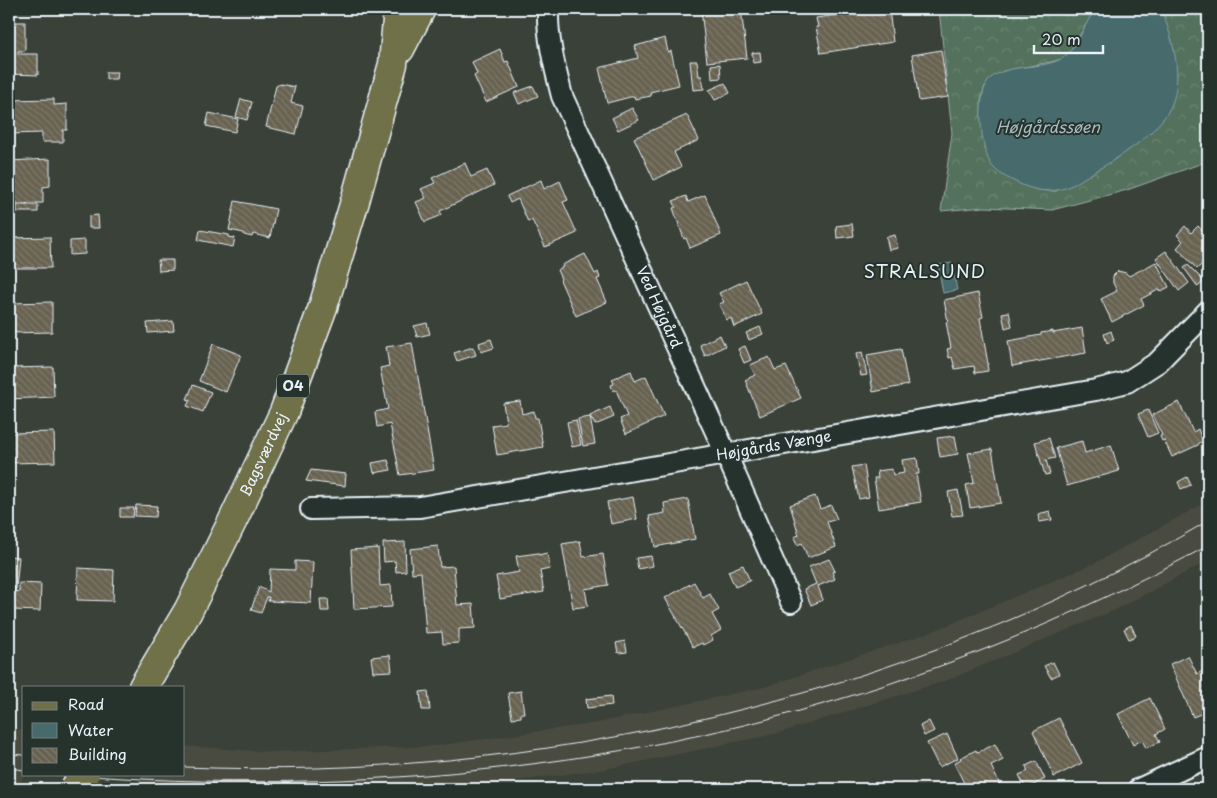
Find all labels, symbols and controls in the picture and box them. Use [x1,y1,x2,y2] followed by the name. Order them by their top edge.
[1034,22,1103,54] scale bar
[1042,27,1081,50] text: 20 m
[996,114,1101,138] water label: Højgårdssøen
[864,257,986,284] district label: STRALSUND
[631,262,689,352] street label: Ved Højgård
[277,374,309,398] road number: O4
[233,408,292,500] street label: Bagsværdvej
[714,423,833,466] street label: Højgårds Vænge
[22,686,185,776] legend
[68,692,104,715] text: Road
[68,718,113,741] text: Water
[68,742,127,765] text: Building

